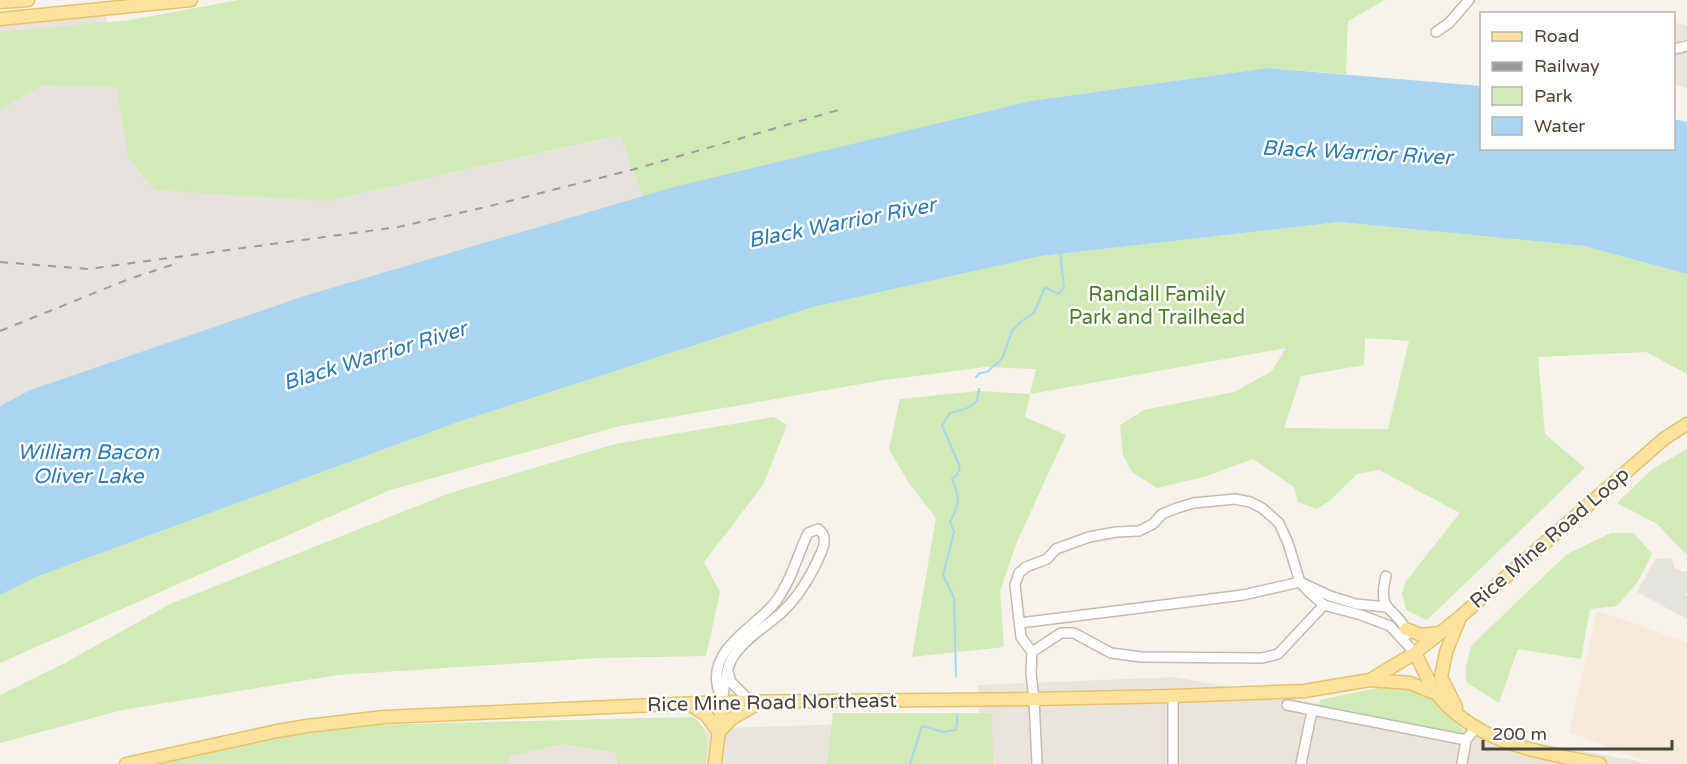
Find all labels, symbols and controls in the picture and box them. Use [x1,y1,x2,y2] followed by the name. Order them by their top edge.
[1480,12,1675,150] legend
[1534,25,1579,47] text: Road
[1534,55,1600,77] text: Railway
[1534,85,1573,107] text: Park
[1534,115,1585,137] text: Water
[1261,136,1456,171] water label: Black Warrior River
[746,192,941,253] water label: Black Warrior River
[1069,283,1245,330] park label: Randall Family Park and Trailhead
[280,315,473,396] water label: Black Warrior River
[17,440,160,489] water label: William Bacon Oliver Lake
[1466,462,1634,614] street label: Rice Mine Road Loop
[647,689,897,717] street label: Rice Mine Road Northeast
[1483,713,1672,751] scale bar
[1492,723,1547,745] text: 200 m

